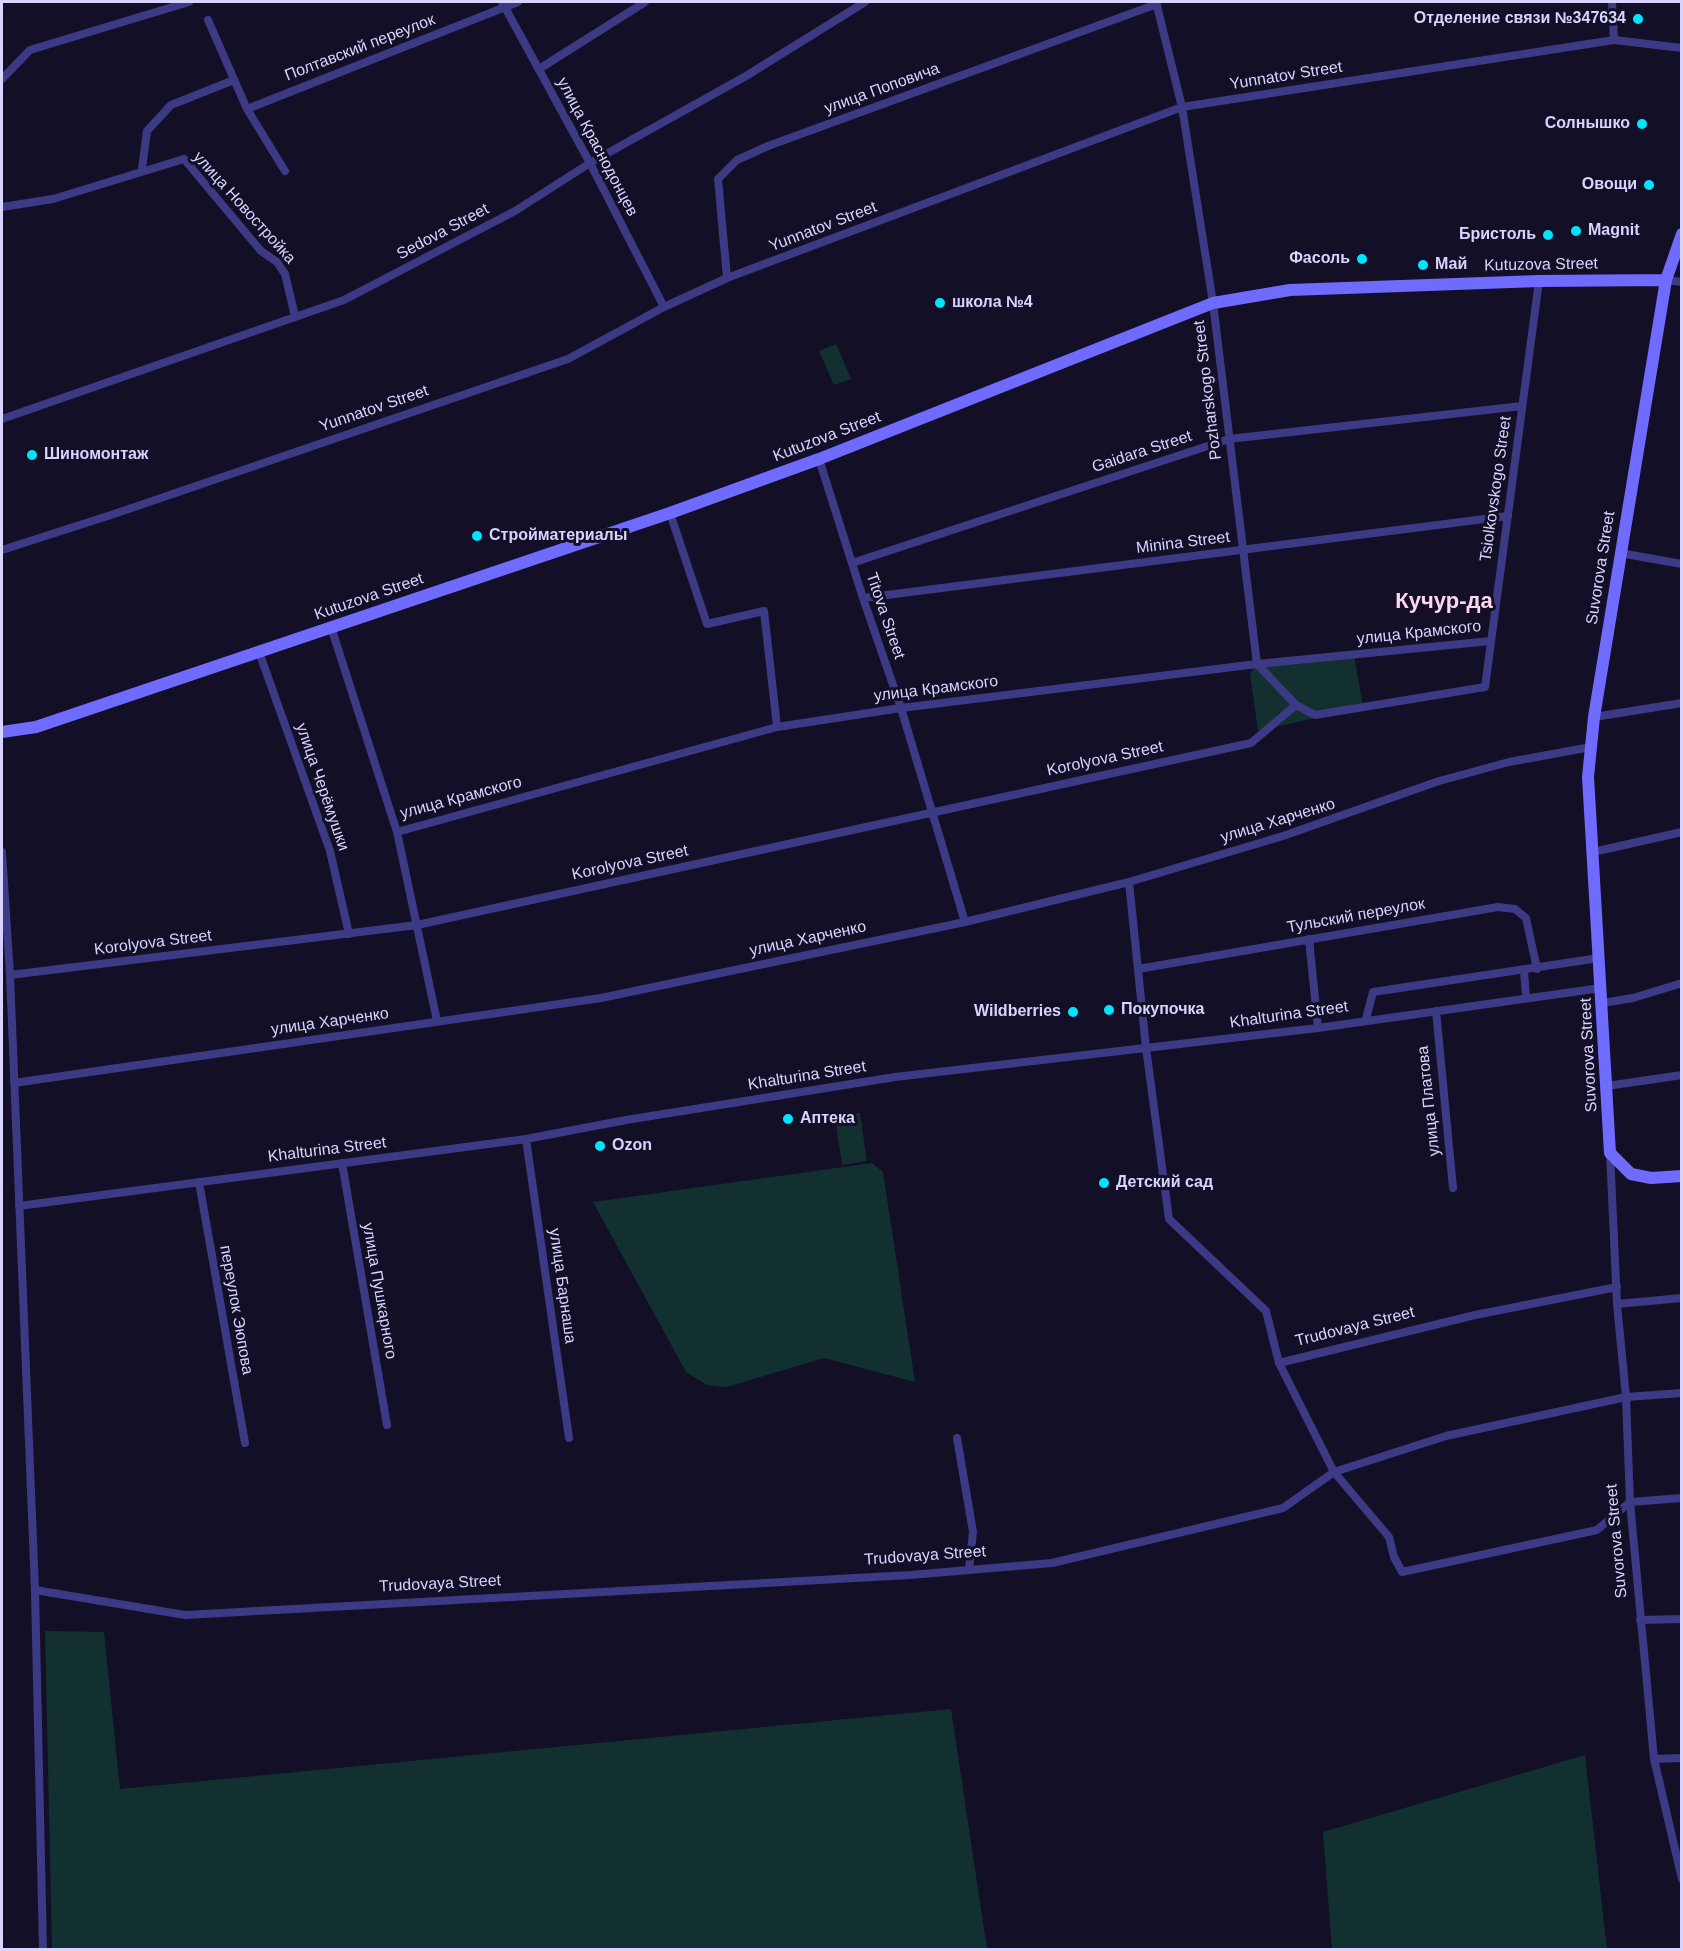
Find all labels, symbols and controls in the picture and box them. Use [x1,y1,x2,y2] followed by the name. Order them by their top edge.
[1414,9,1626,29] place label: Отделение связи №347634
[282,10,438,86] street label: Полтавский переулок
[1631,12,1645,26] marker: Отделение связи №347634
[1228,58,1344,94] street label: Yunnatov Street
[822,59,942,119] street label: улица Поповича
[552,74,642,220] street label: улица Краснодонцев
[1545,114,1630,134] place label: Солнышко
[1635,117,1649,131] marker: Солнышко
[189,148,299,268] street label: улица Новостройка
[1582,175,1637,195] place label: Овощи
[1642,178,1656,192] marker: Овощи
[766,198,880,256] street label: Yunnatov Street
[394,200,492,264] street label: Sedova Street
[1588,221,1640,241] place label: Magnit
[1569,224,1583,238] marker: Magnit
[1459,225,1536,245] place label: Бристоль
[1541,228,1555,242] marker: Бристоль
[1289,249,1350,269] place label: Фасоль
[1355,252,1369,266] marker: Фасоль
[1484,254,1598,276] street label: Kutuzova Street
[1435,255,1467,275] place label: Май
[1416,258,1430,272] marker: Май
[952,293,1033,313] place label: школа №4
[933,296,947,310] marker: школа №4
[1190,319,1226,461] street label: Pozharskogo Street
[317,381,431,437] street label: Yunnatov Street
[770,408,884,466] street label: Kutuzova Street
[1476,415,1516,563] street label: Tsiolkovskogo Street
[1090,427,1194,477] street label: Gaidara Street
[44,445,148,465] place label: Шиномонтаж
[25,448,39,462] marker: Шиномонтаж
[1583,510,1619,626] street label: Suvorova Street
[489,526,627,546] place label: Стройматериалы
[1135,528,1231,558] street label: Minina Street
[470,529,484,543] marker: Стройматериалы
[312,569,426,625] street label: Kutuzova Street
[861,570,909,662] street label: Titova Street
[1395,589,1493,615] district label: Кучур-да
[1356,617,1482,649] street label: улица Крамского
[873,672,999,706] street label: улица Крамского
[291,721,353,853] street label: улица Черёмушки
[1045,737,1165,781] street label: Korolyova Street
[398,773,524,823] street label: улица Крамского
[1218,794,1338,848] street label: улица Харченко
[570,841,690,885] street label: Korolyova Street
[1286,894,1426,938] street label: Тульский переулок
[748,917,868,961] street label: улица Харченко
[93,926,213,960] street label: Korolyova Street
[1229,997,1349,1033] street label: Khalturina Street
[1576,997,1602,1113] street label: Suvorova Street
[1121,1000,1204,1020] place label: Покупочка
[974,1002,1061,1022] place label: Wildberries
[1102,1003,1116,1017] marker: Покупочка
[270,1004,390,1040] street label: улица Харченко
[1066,1005,1080,1019] marker: Wildberries
[1414,1045,1444,1157] street label: улица Платова
[747,1057,867,1095] street label: Khalturina Street
[800,1109,855,1129] place label: Аптека
[781,1112,795,1126] marker: Аптека
[267,1133,387,1167] street label: Khalturina Street
[612,1136,652,1156] place label: Ozon
[593,1139,607,1153] marker: Ozon
[1116,1173,1213,1193] place label: Детский сад
[1097,1176,1111,1190] marker: Детский сад
[358,1221,400,1361] street label: улица Пушкарного
[544,1227,580,1345] street label: улица Барнаша
[215,1244,257,1376] street label: переулок Эюпова
[1293,1303,1417,1351] street label: Trudovaya Street
[1602,1483,1632,1599] street label: Suvorova Street
[863,1542,987,1570] street label: Trudovaya Street
[379,1571,501,1597] street label: Trudovaya Street

